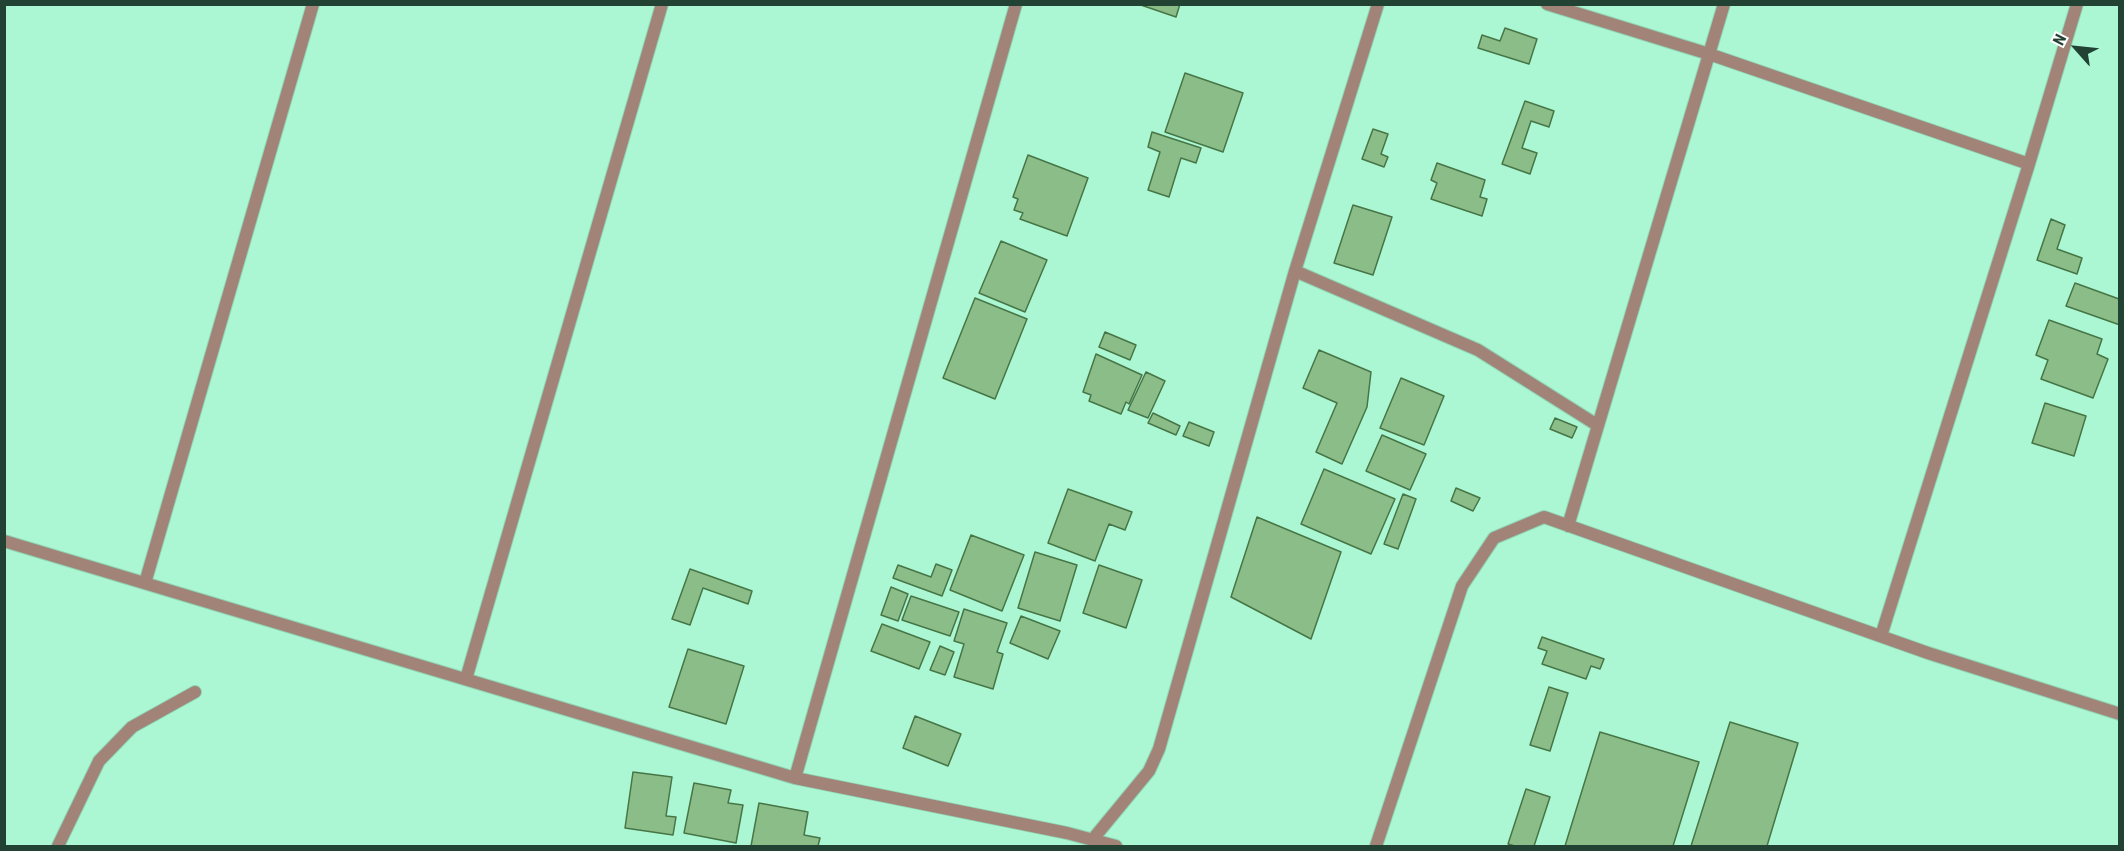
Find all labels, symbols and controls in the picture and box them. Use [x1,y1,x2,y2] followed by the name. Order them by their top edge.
[2046,18,2106,78] north arrow
[2049,31,2070,48] text: N

